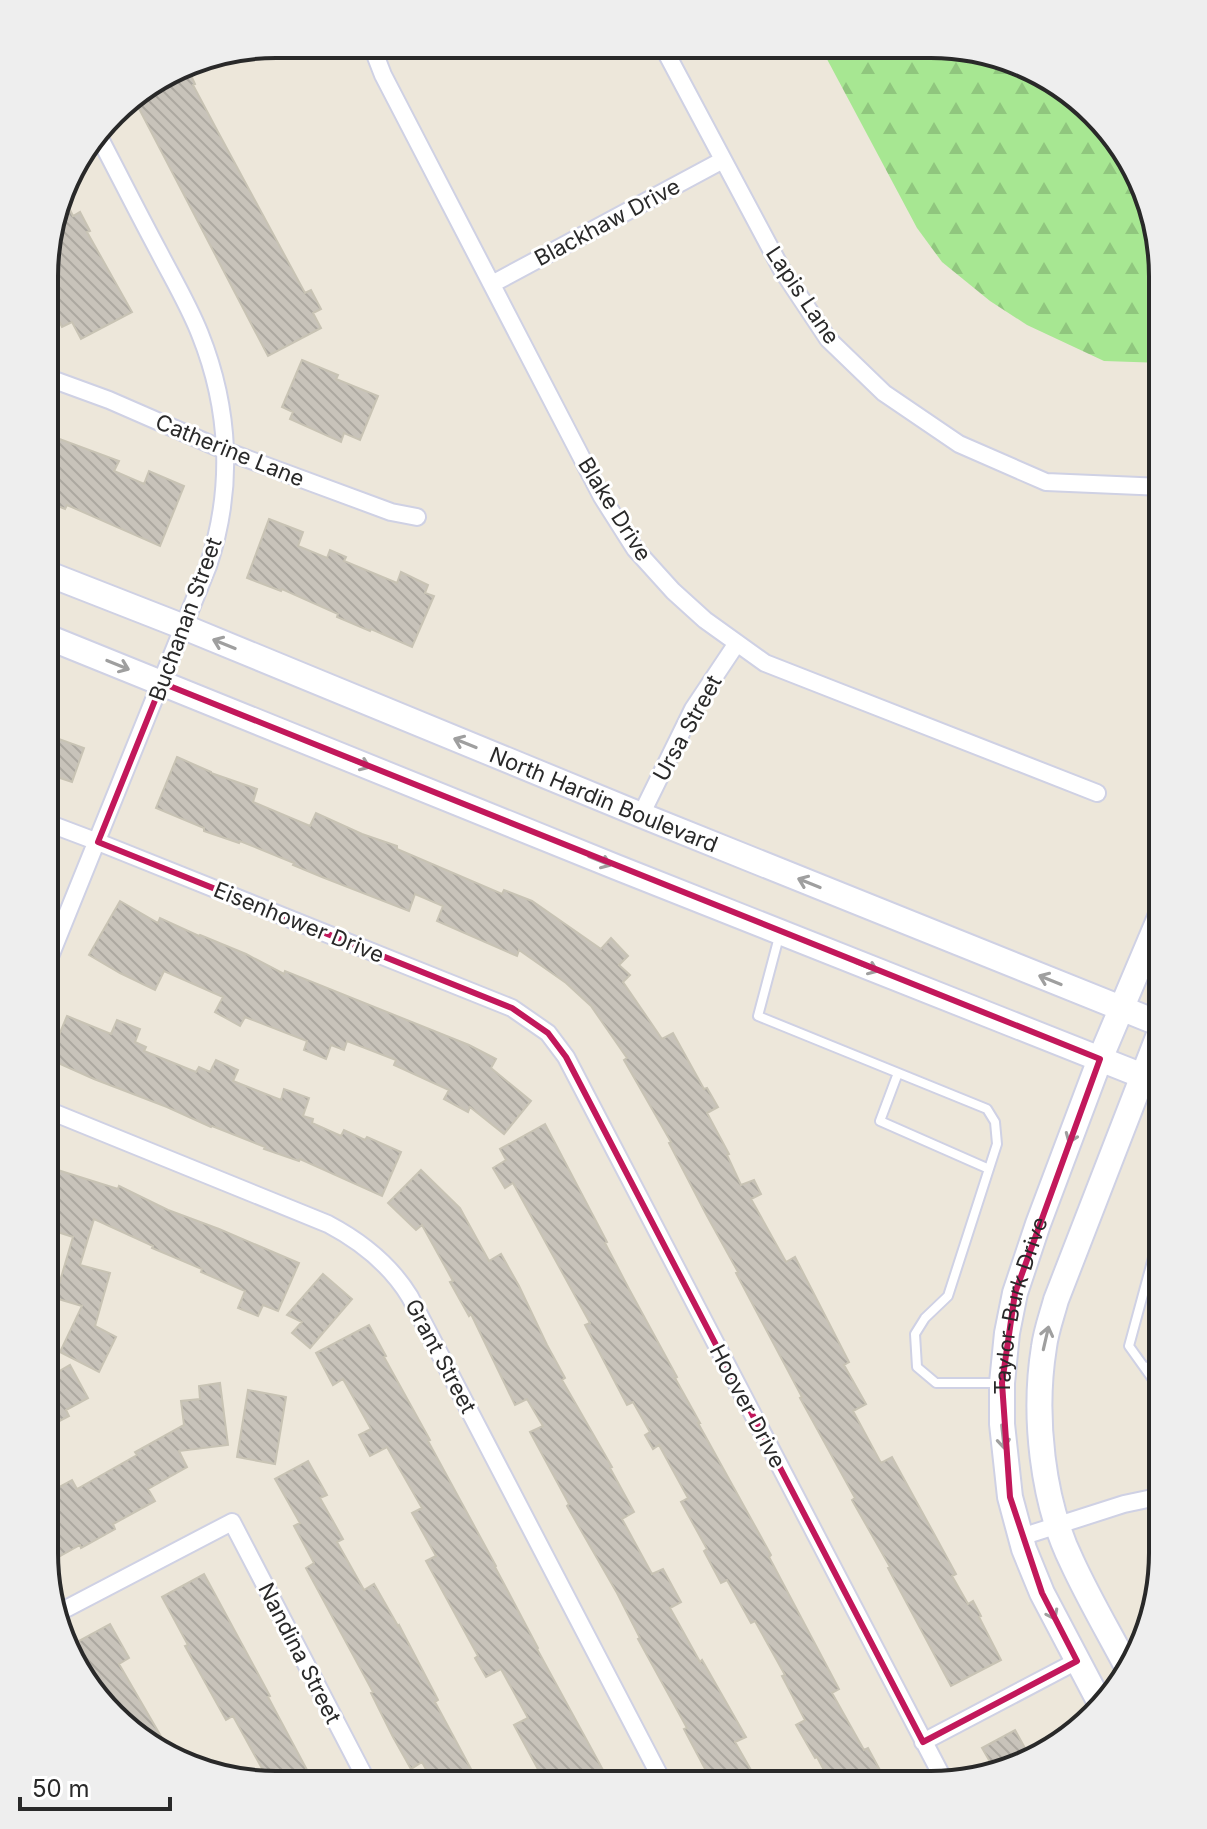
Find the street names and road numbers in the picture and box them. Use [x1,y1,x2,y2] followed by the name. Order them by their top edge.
[530,173,684,271] street label: Blackhaw Drive
[761,241,845,349] street label: Lapis Lane
[152,408,308,492] street label: Catherine Lane
[573,452,657,566] street label: Blake Drive
[143,534,227,704] street label: Buchanan Street
[647,671,727,785] street label: Ursa Street
[486,741,722,858] street label: North Hardin Boulevard
[210,876,388,968] street label: Eisenhower Drive
[989,1213,1053,1394] street label: Taylor-Burk Drive
[400,1294,482,1418] street label: Grant Street
[705,1340,791,1472] street label: Hoover Drive
[253,1578,347,1728] street label: Nandina Street

